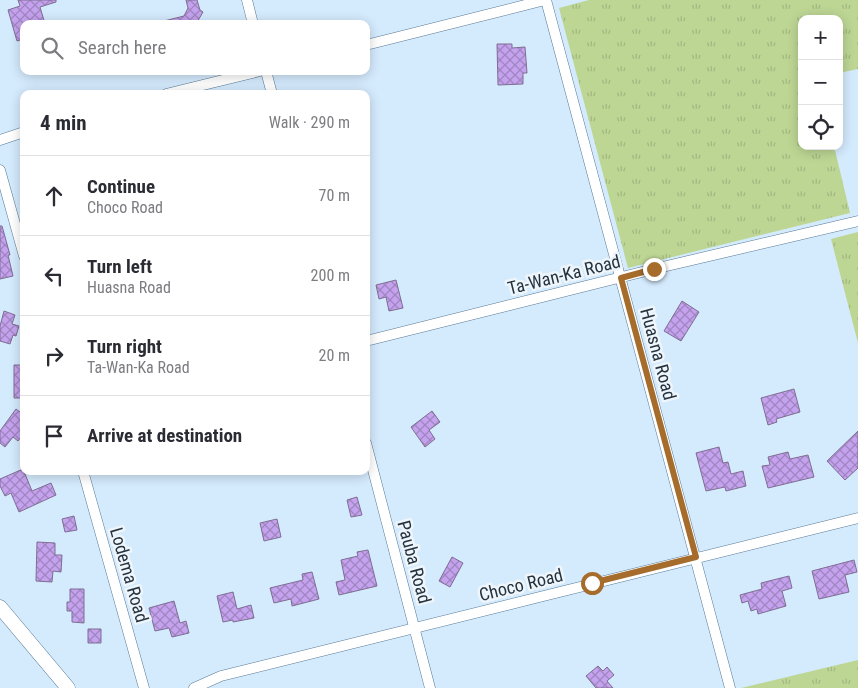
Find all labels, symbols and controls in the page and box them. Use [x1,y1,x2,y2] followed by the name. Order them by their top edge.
[798,15,843,150] map controls
[798,15,843,60] button: +
[20,20,370,75] search box
[38,34,66,62] icon: search
[78,36,166,59] text: Search here
[798,60,843,105] button: −
[798,105,843,150] button: locate
[40,111,87,135] text: 4 min
[269,113,350,132] text: Walk · 290 m
[87,175,155,198] text: Continue
[40,182,68,210] icon: ahead
[318,186,350,205] text: 70 m
[87,198,163,217] text: Choco Road
[505,250,622,299] street label: Ta-Wan-Ka Road
[87,255,152,278] text: Turn left
[643,258,666,281] route end
[40,262,68,290] icon: left
[311,266,350,285] text: 200 m
[87,278,171,297] text: Huasna Road
[636,306,681,402] street label: Huasna Road
[87,335,162,358] text: Turn right
[40,342,68,370] icon: right
[318,346,350,365] text: 20 m
[87,358,190,377] text: Ta-Wan-Ka Road
[40,422,68,450] icon: arrive
[87,424,242,447] text: Arrive at destination
[393,518,436,606] street label: Pauba Road
[106,525,153,625] street label: Lodema Road
[477,564,565,605] street label: Choco Road
[581,572,604,595] route start

